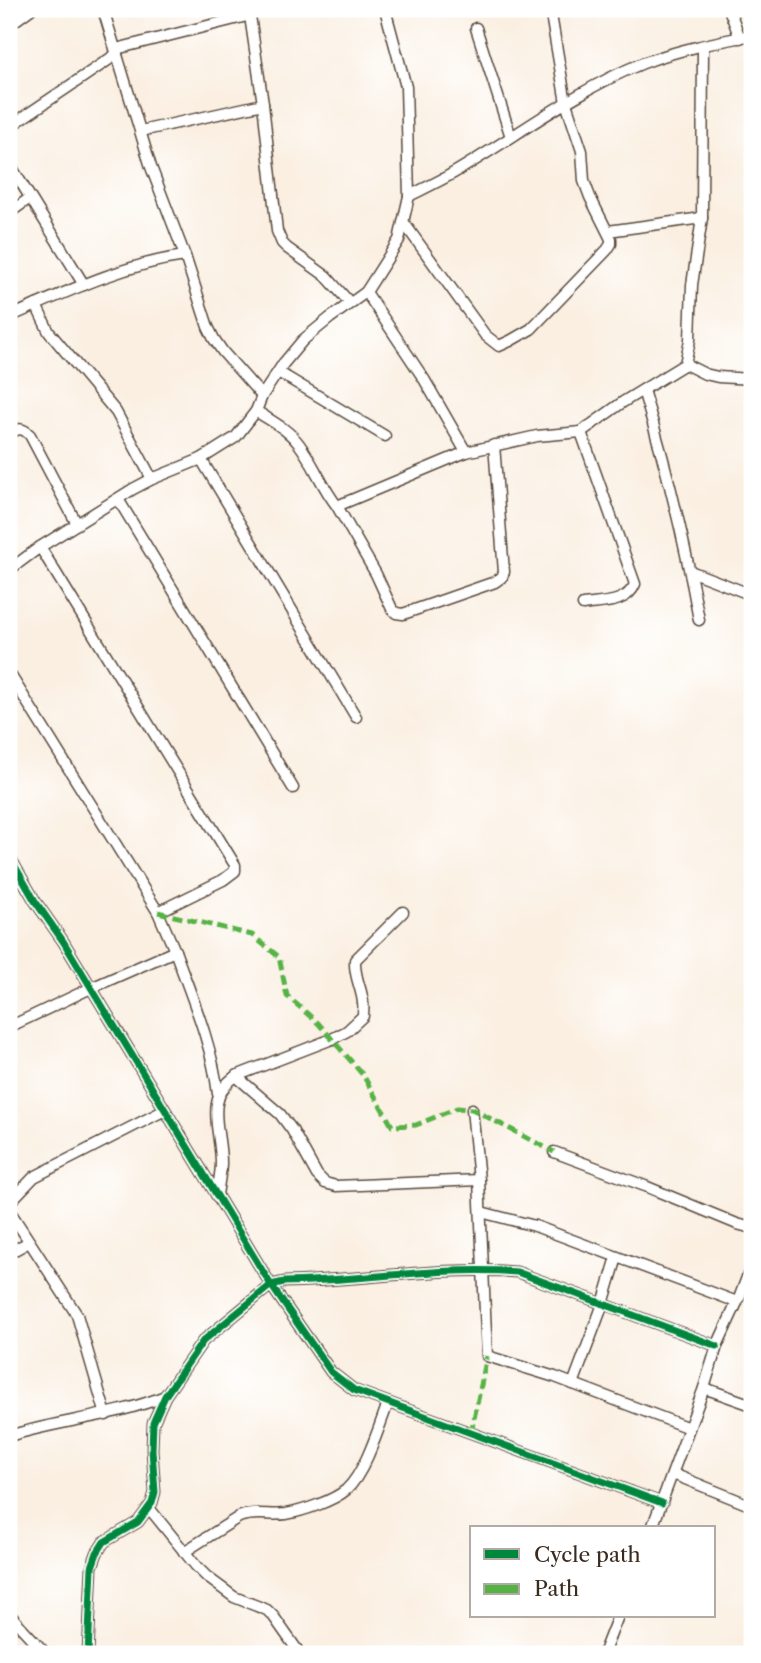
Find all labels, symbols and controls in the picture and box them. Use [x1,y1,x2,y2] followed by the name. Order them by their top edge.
[470,1526,716,1618] legend
[534,1542,641,1567] text: Cycle path
[534,1576,579,1601] text: Path

